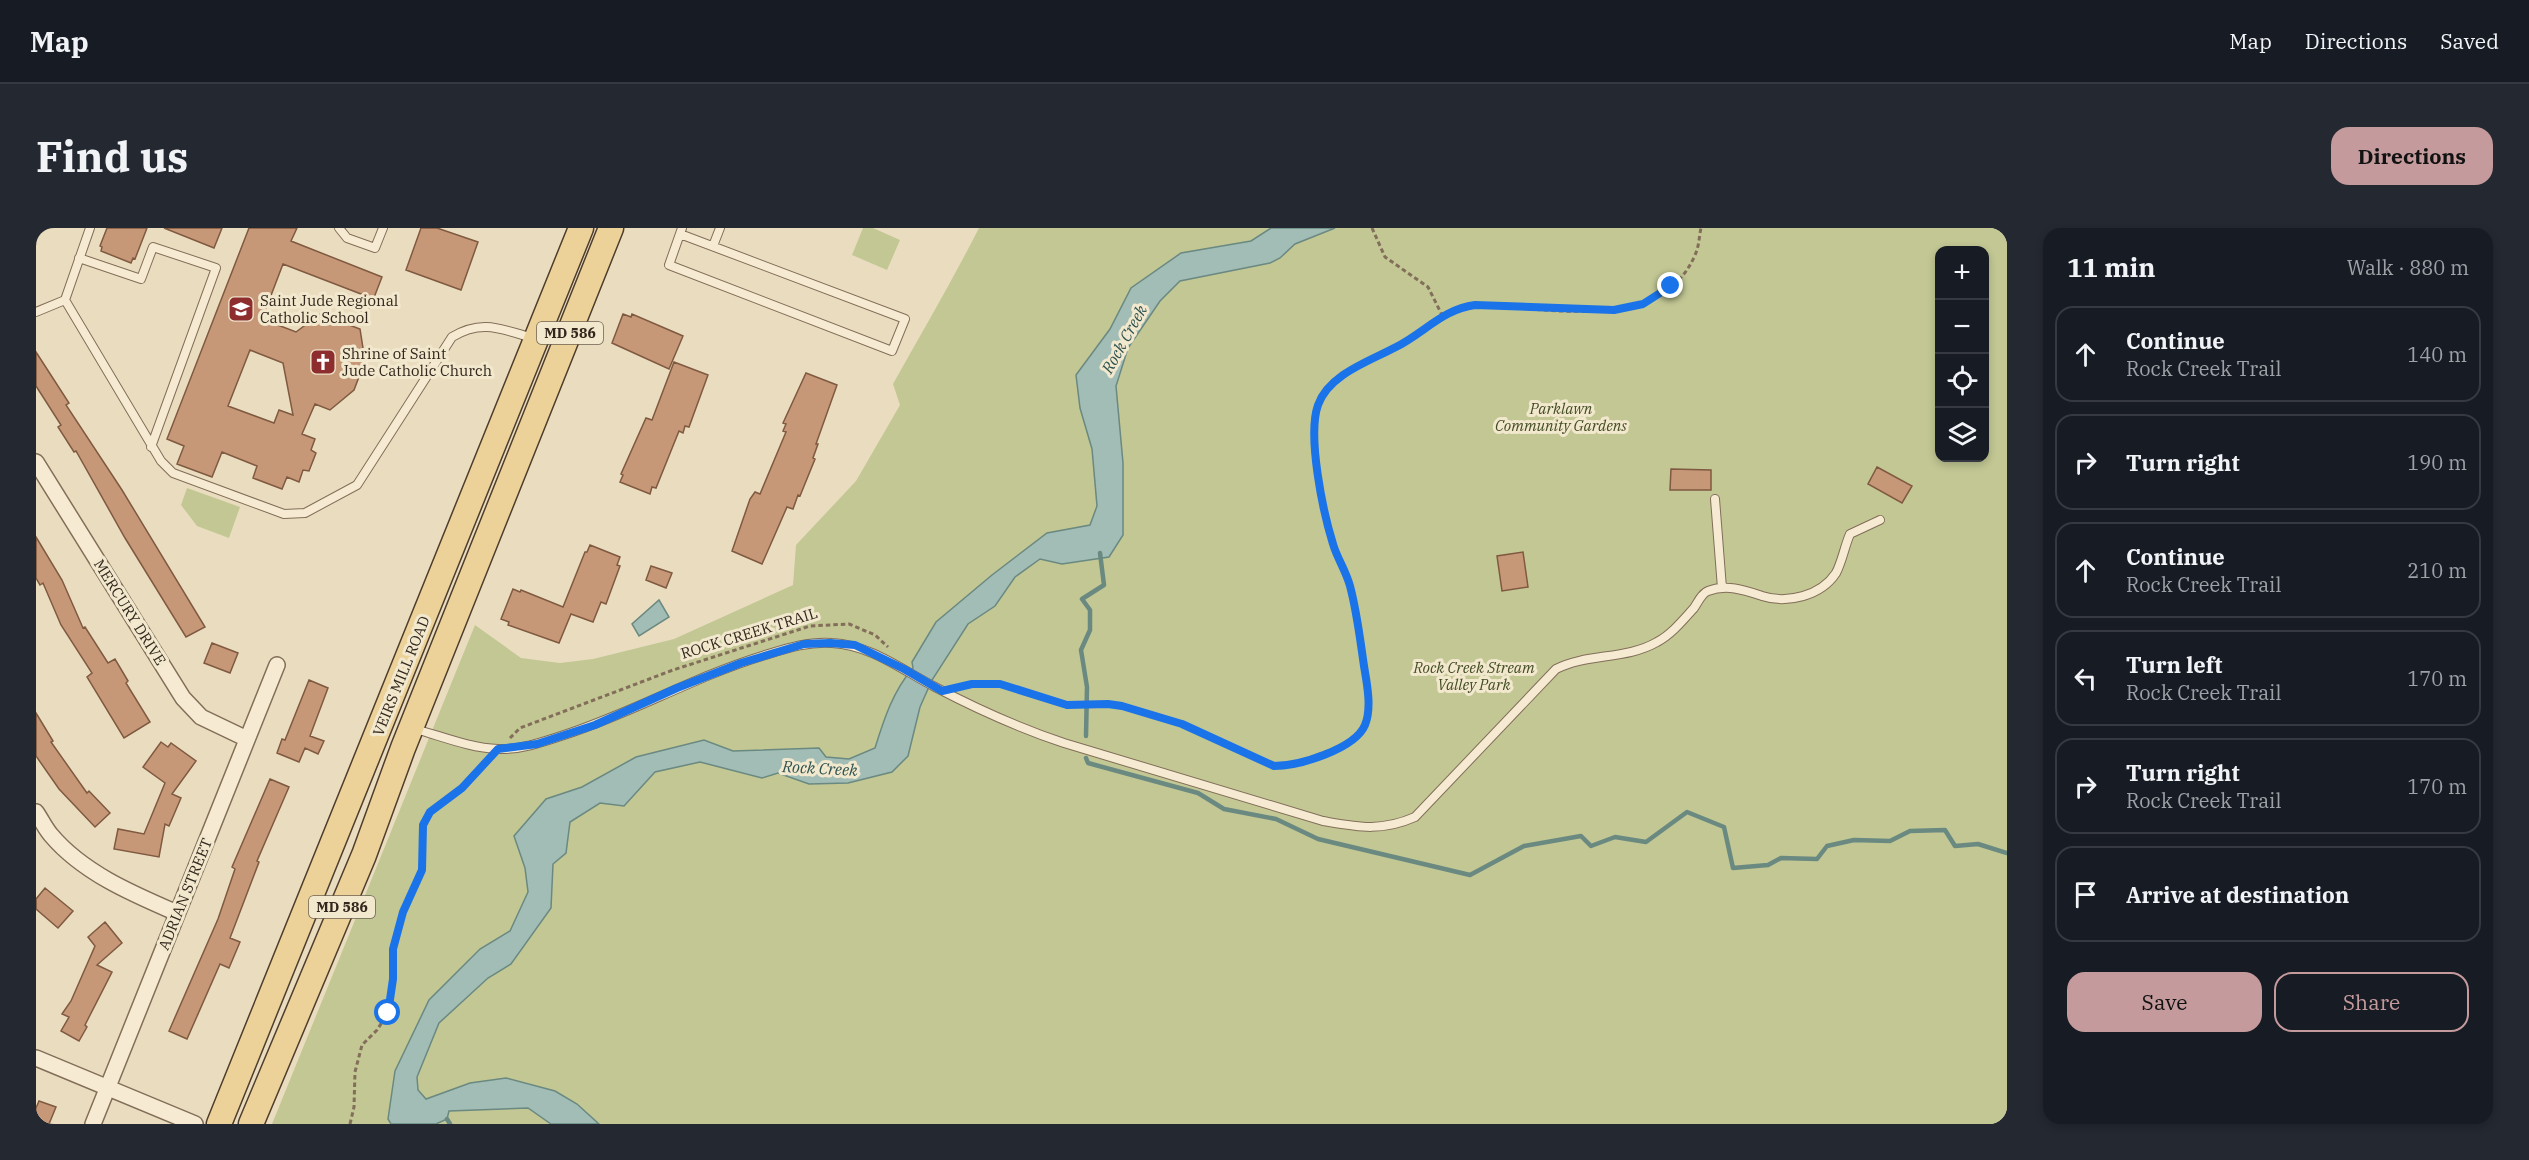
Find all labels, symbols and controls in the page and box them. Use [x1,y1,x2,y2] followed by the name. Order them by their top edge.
[30,23,89,60] text: Map
[2229,27,2272,55] text: Map
[2305,27,2407,55] text: Directions
[2440,27,2499,55] text: Saved
[2331,127,2493,185] button: Directions
[36,129,188,184] text: Find us
[1935,246,1989,462] map controls
[1935,246,1989,300] button: +
[2067,250,2155,284] text: 11 min
[2347,254,2469,281] text: Walk · 880 m
[1657,272,1683,298] route end
[260,291,398,327] place label: Saint Jude Regional Catholic School
[226,294,256,324] school or university icon: Saint Jude Regional Catholic School
[1935,300,1989,354] button: −
[1097,301,1151,378] water label: Rock Creek
[537,322,603,344] road number: MD 586
[2126,326,2225,355] text: Continue
[2069,338,2102,371] icon: ahead
[2407,341,2467,368] text: 140 m
[342,344,492,380] place label: Shrine of Saint Jude Catholic Church
[308,347,338,377] church icon: Shrine of Saint Jude Catholic Church
[1935,354,1989,408] button: locate
[2126,355,2281,382] text: Rock Creek Trail
[1495,399,1627,435] park label: Parklawn Community Gardens
[1935,408,1989,462] button: layers
[2069,446,2102,479] icon: right
[2126,448,2240,477] text: Turn right
[2407,449,2467,476] text: 190 m
[2126,542,2225,571] text: Continue
[2069,554,2102,587] icon: ahead
[90,556,170,668] street label: MERCURY DRIVE
[2407,557,2467,584] text: 210 m
[2126,571,2281,598] text: Rock Creek Trail
[678,603,820,663] street label: ROCK CREEK TRAIL
[368,613,434,739] street label: VEIRS MILL ROAD
[2126,650,2222,679] text: Turn left
[1412,658,1535,694] park label: Rock Creek Stream Valley Park
[2069,662,2102,695] icon: left
[2407,665,2467,692] text: 170 m
[2126,679,2281,706] text: Rock Creek Trail
[781,756,859,780] water label: Rock Creek
[2126,758,2240,787] text: Turn right
[2069,770,2102,803] icon: right
[2407,773,2467,800] text: 170 m
[2126,787,2281,814] text: Rock Creek Trail
[154,835,216,953] street label: ADRIAN STREET
[2069,878,2102,911] icon: arrive
[2126,880,2349,909] text: Arrive at destination
[309,896,375,918] road number: MD 586
[2067,972,2262,1032] button: Save
[2274,972,2469,1032] button: Share
[374,999,400,1025] route start

